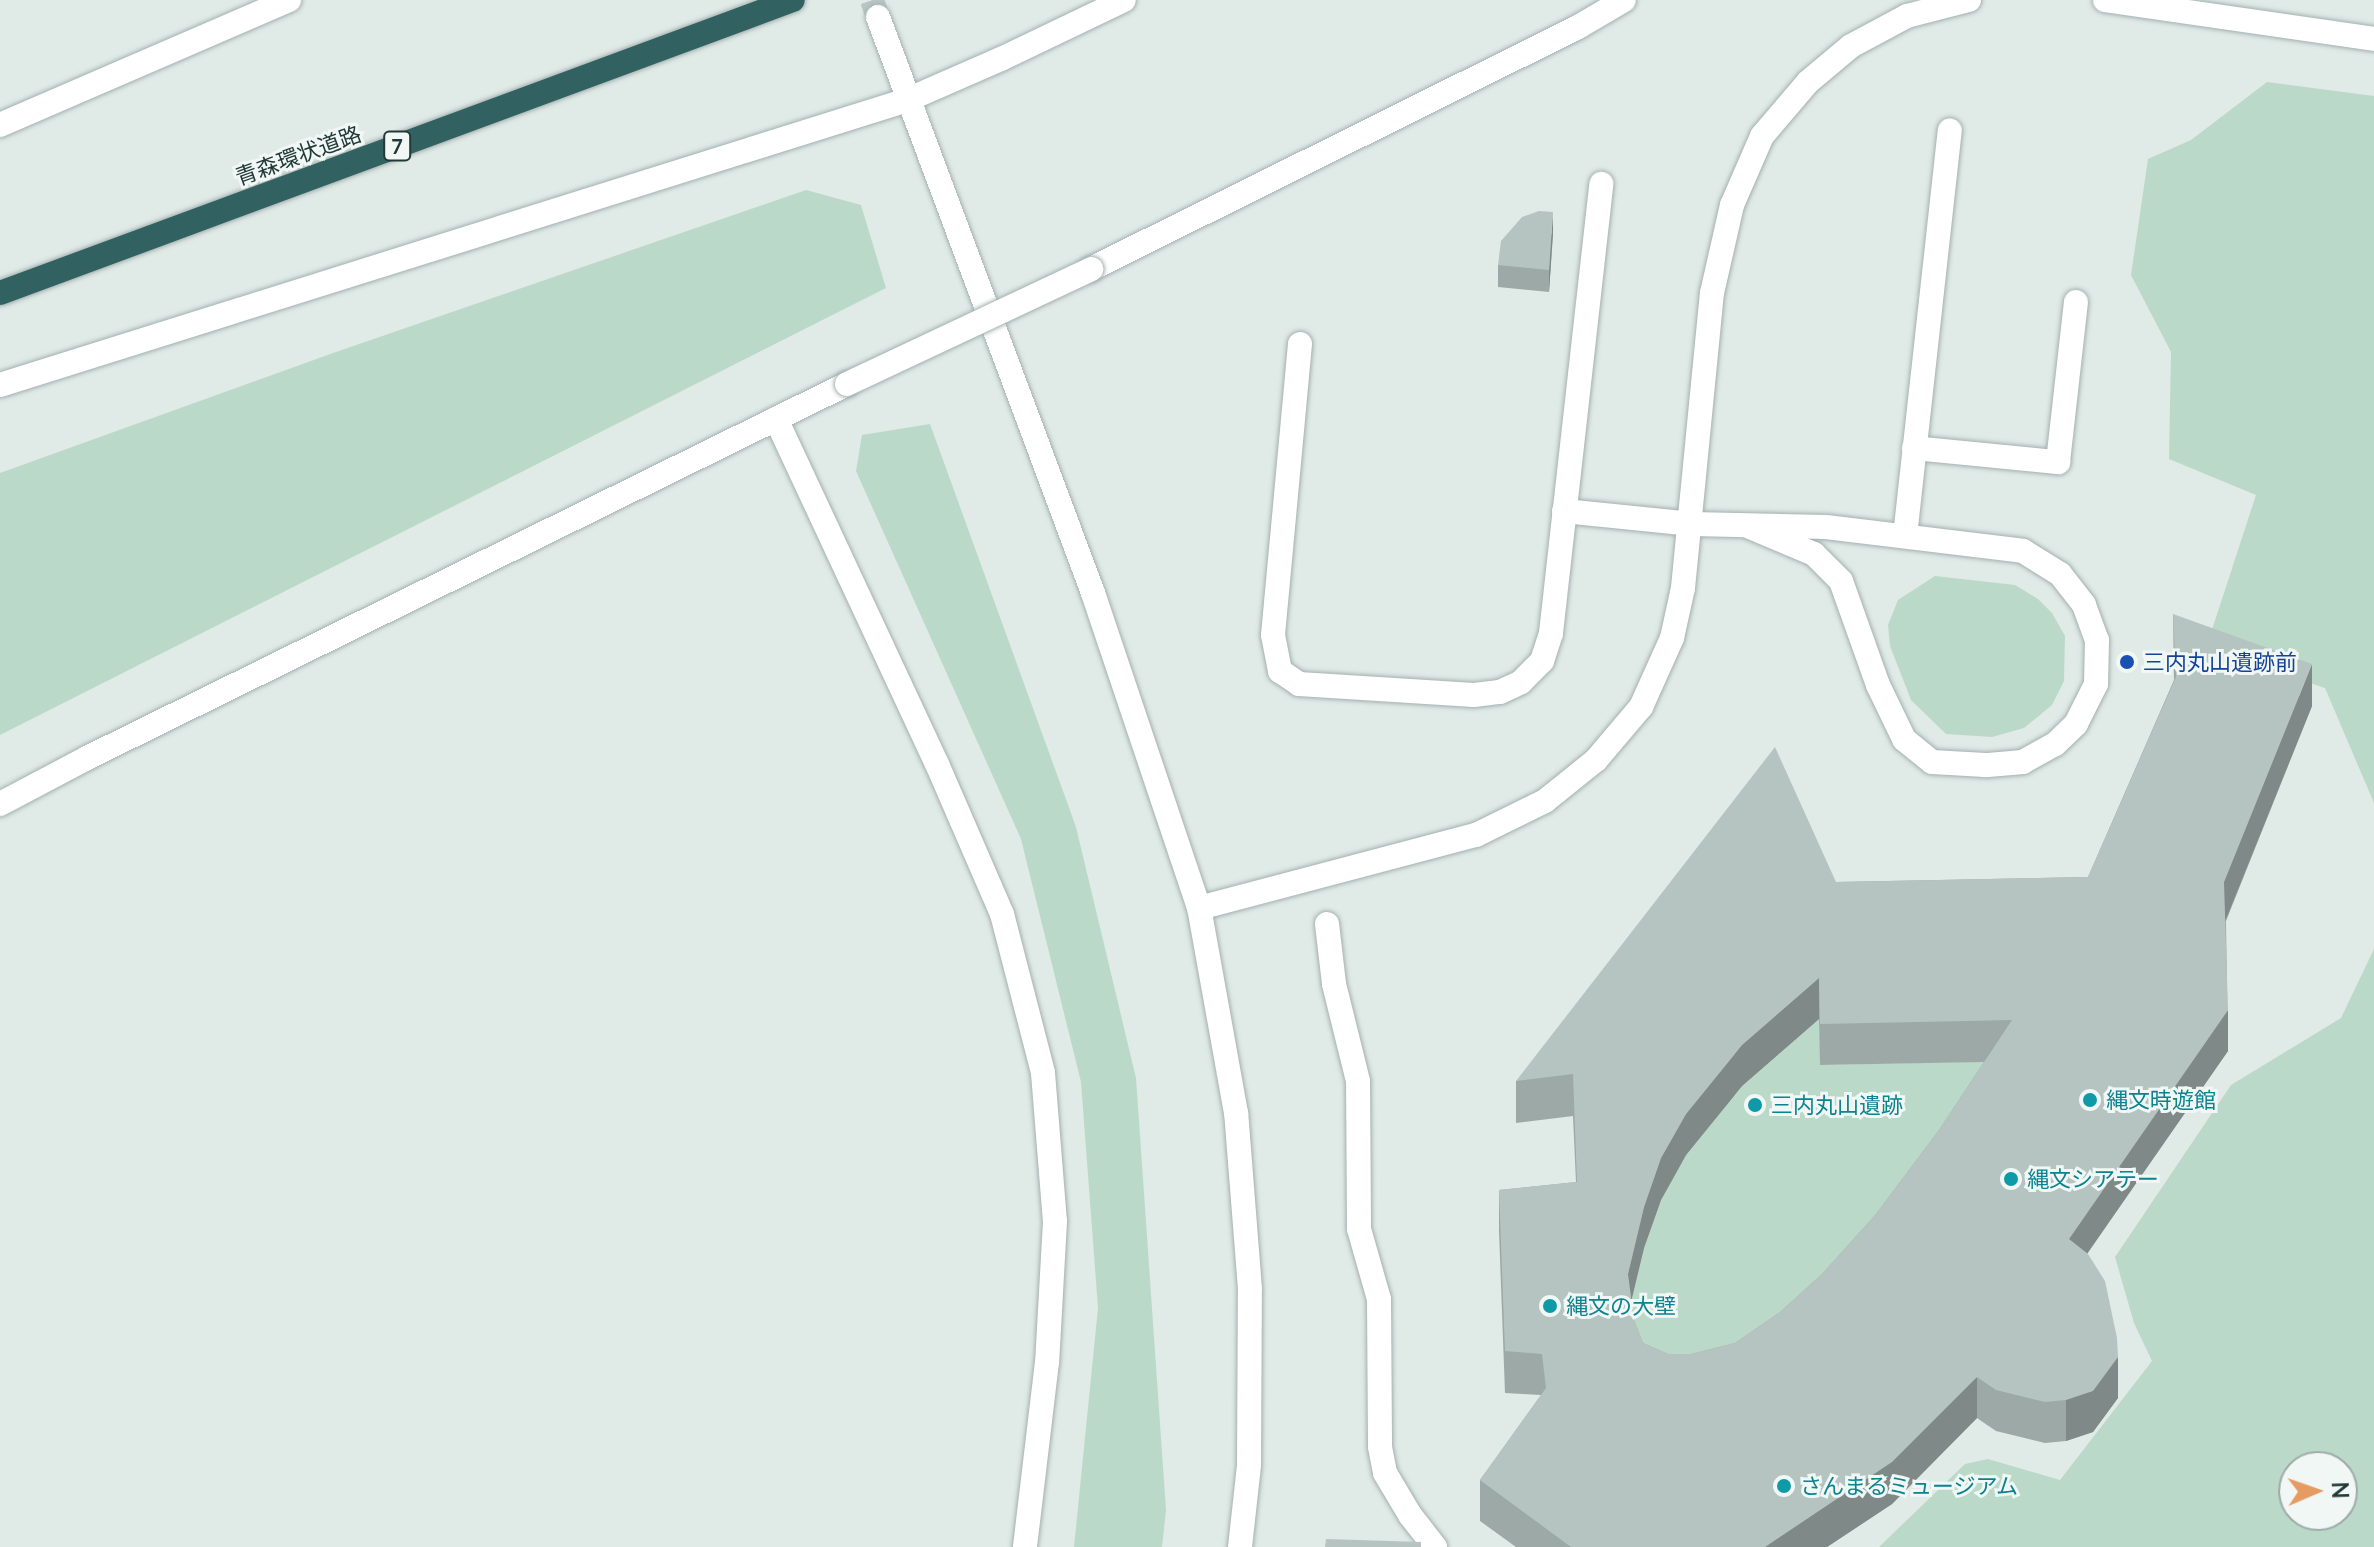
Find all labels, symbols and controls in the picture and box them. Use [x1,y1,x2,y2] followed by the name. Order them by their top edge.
[231,120,365,190] street label: 青森環状道路
[383,130,411,162] road number: 7
[2143,649,2297,675] place label: 三内丸山遺跡前
[2118,653,2136,671] marker: 三内丸山遺跡前
[2106,1087,2216,1113] place label: 縄文時遊館
[2081,1091,2099,1109] marker: 縄文時遊館
[1771,1092,1903,1118] place label: 三内丸山遺跡
[1746,1096,1764,1114] marker: 三内丸山遺跡
[2027,1166,2159,1192] place label: 縄文シアテー
[2002,1170,2020,1188] marker: 縄文シアテー
[1566,1293,1676,1319] place label: 縄文の大壁
[1541,1297,1559,1315] marker: 縄文の大壁
[2278,1451,2358,1531] north arrow
[1800,1473,2020,1499] place label: さんまるミュージアム
[1775,1477,1793,1495] marker: さんまるミュージアム
[2327,1481,2354,1499] text: N

